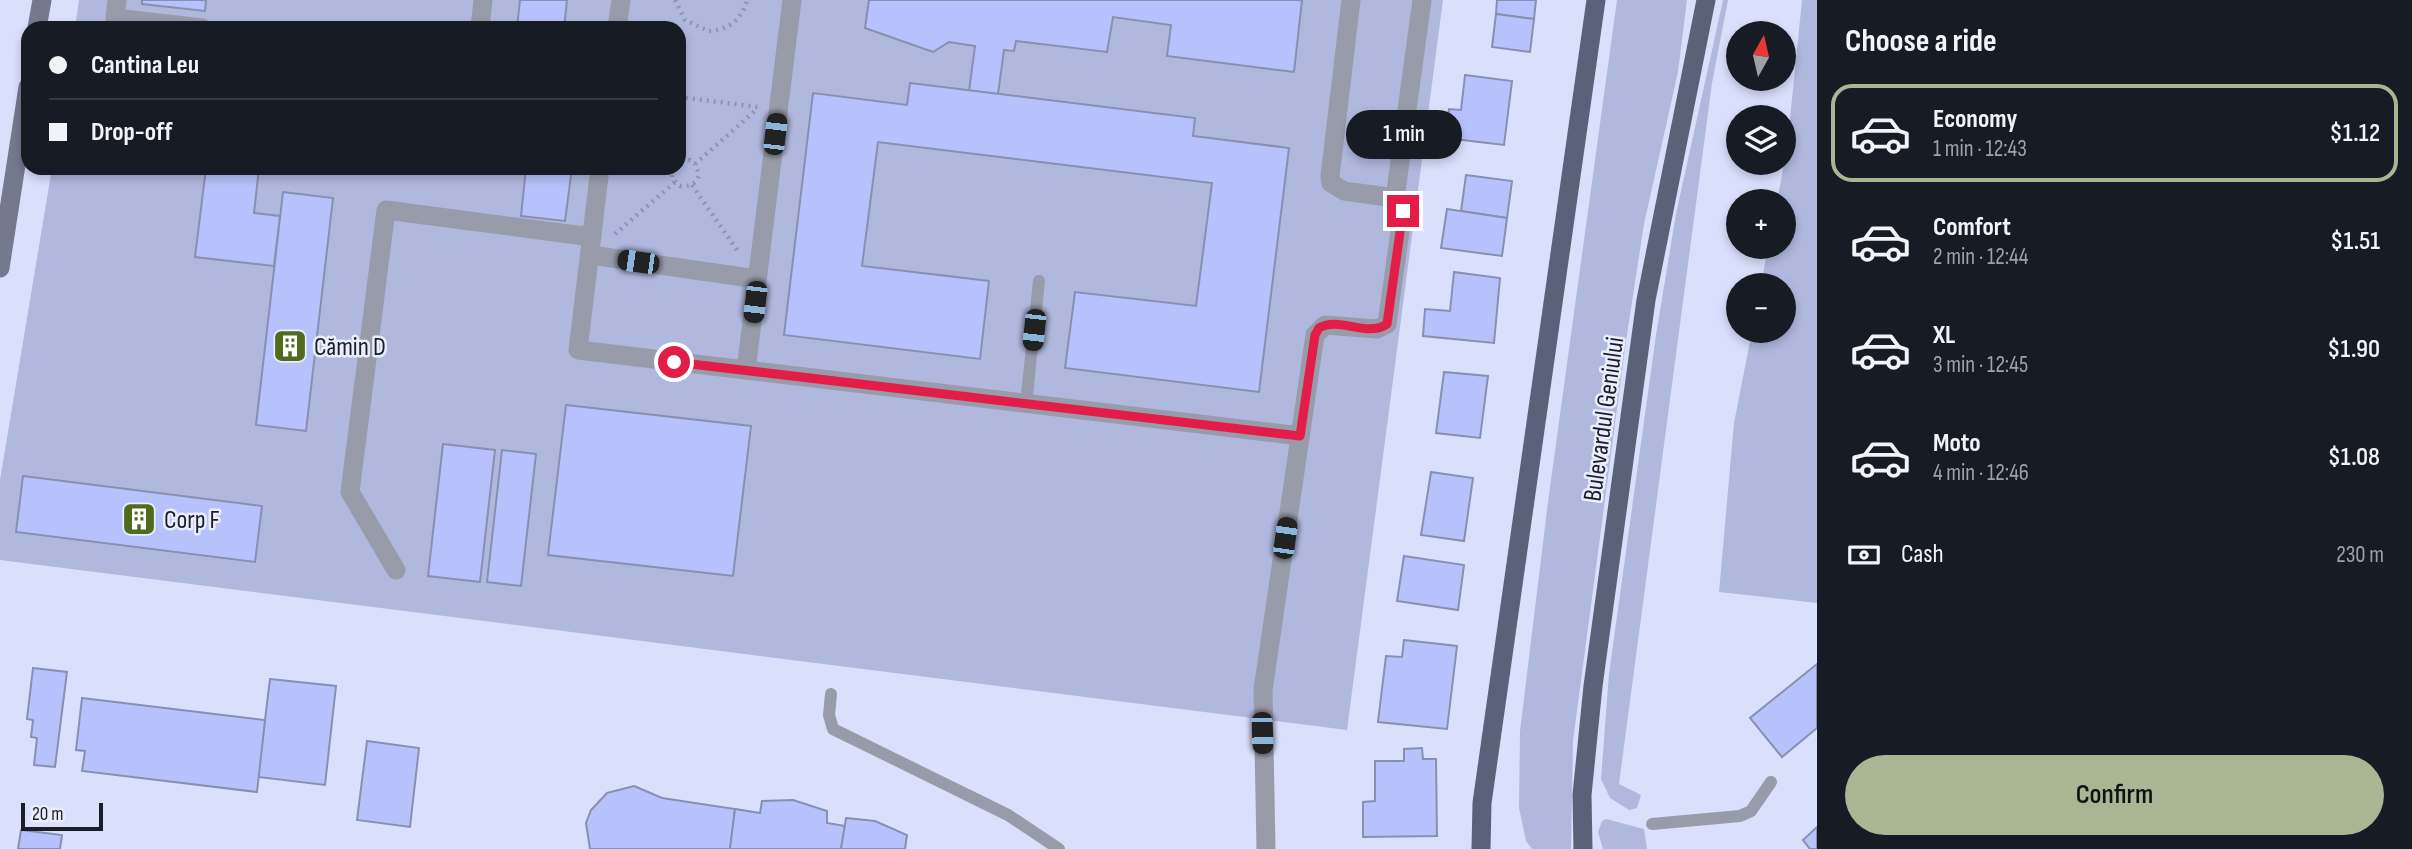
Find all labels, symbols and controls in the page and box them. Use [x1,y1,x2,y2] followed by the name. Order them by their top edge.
[1726,21,1796,91] north arrow
[1726,21,1796,343] map controls
[1845,22,1997,61] text: Choose a ride
[91,50,199,81] text: Cantina Leu
[1849,102,1912,165] icon: car
[1933,104,2017,135] text: Economy
[1726,105,1796,175] button: layers
[1345,110,1461,158] callout: 1 min
[763,112,788,156] car
[91,117,172,148] text: Drop-off
[2330,118,2380,149] text: $1.12
[1383,120,1425,148] text: 1 min
[1933,135,2027,163] text: 1 min · 12:43
[1726,189,1796,259] button: +
[1387,195,1419,227] route end
[1849,210,1912,273] icon: car
[1933,212,2011,243] text: Comfort
[2330,226,2380,257] text: $1.51
[1933,243,2028,271] text: 2 min · 12:44
[616,249,661,275] car
[1726,273,1796,343] button: −
[743,280,768,324] car
[1022,308,1047,352] car
[1849,318,1912,381] icon: car
[1933,320,1955,351] text: XL
[271,327,309,365] building icon: Cămin D
[314,332,386,363] place label: Cămin D
[2327,334,2380,365] text: $1.90
[1578,335,1631,503] street label: Bulevardul Geniului
[658,346,690,378] route start
[1933,351,2028,379] text: 3 min · 12:45
[1849,426,1912,489] icon: car
[1933,428,1981,459] text: Moto
[2328,442,2380,473] text: $1.08
[1933,459,2029,487] text: 4 min · 12:46
[120,500,158,538] building icon: Corp F
[164,505,220,536] place label: Corp F
[1272,516,1299,560] car
[1845,536,1883,574] icon: cash
[1901,539,1944,570] text: Cash
[2336,541,2384,569] text: 230 m
[1251,712,1274,754] car
[1845,755,2384,835] button: Confirm
[21,800,103,832] scale bar
[32,803,64,826] text: 20 m

